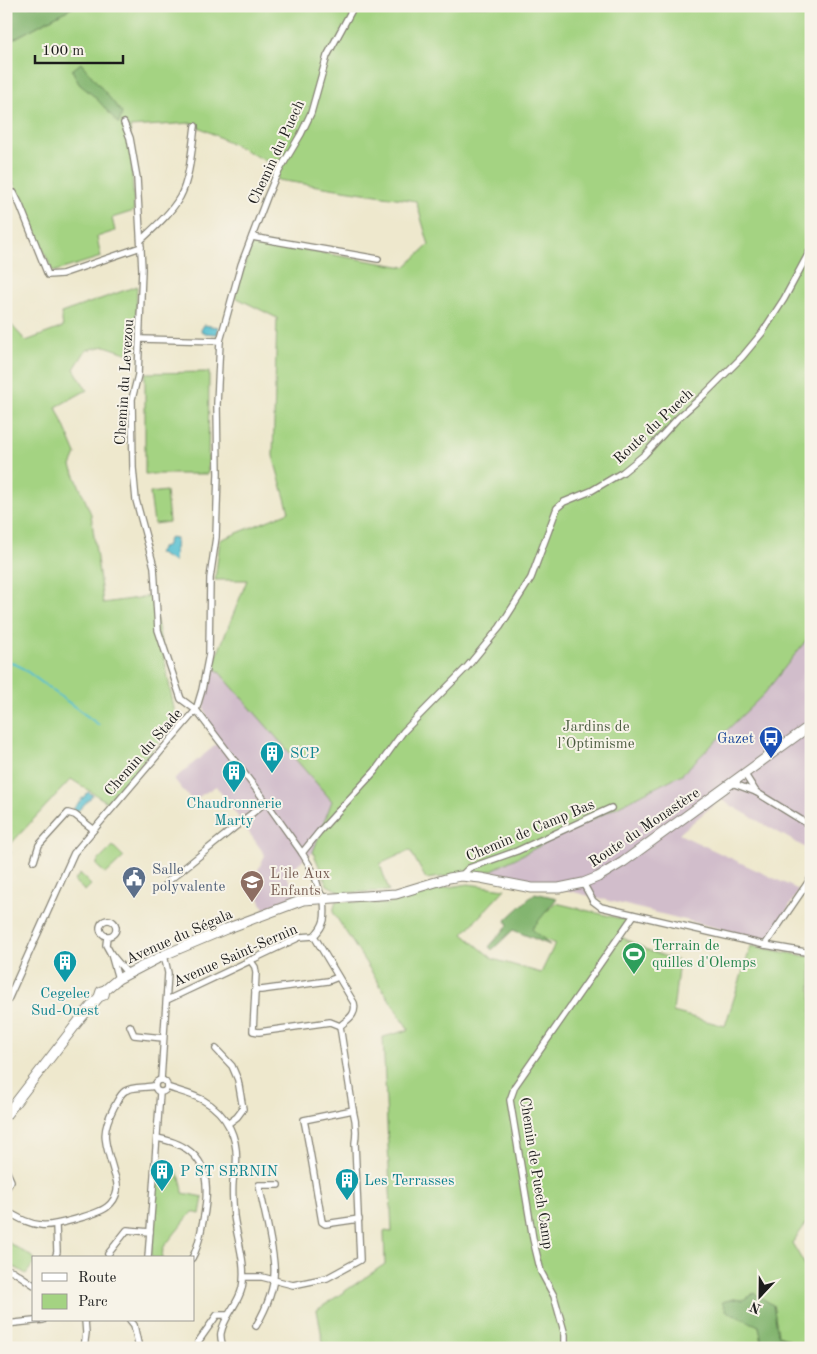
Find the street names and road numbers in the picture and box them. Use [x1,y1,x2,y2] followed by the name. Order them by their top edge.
[247,98,308,207] street label: Chemin du Puech
[114,318,137,446] street label: Chemin du Levezou
[611,387,697,468] street label: Route du Puech
[102,706,186,799] street label: Chemin du Stade
[587,786,703,871] street label: Route du Monastère
[464,798,597,865] street label: Chemin de Camp Bas
[124,907,236,968] street label: Avenue du Ségala
[171,922,300,990] street label: Avenue Saint-Sernin
[516,1096,555,1250] street label: Chemin de Puech Camp

